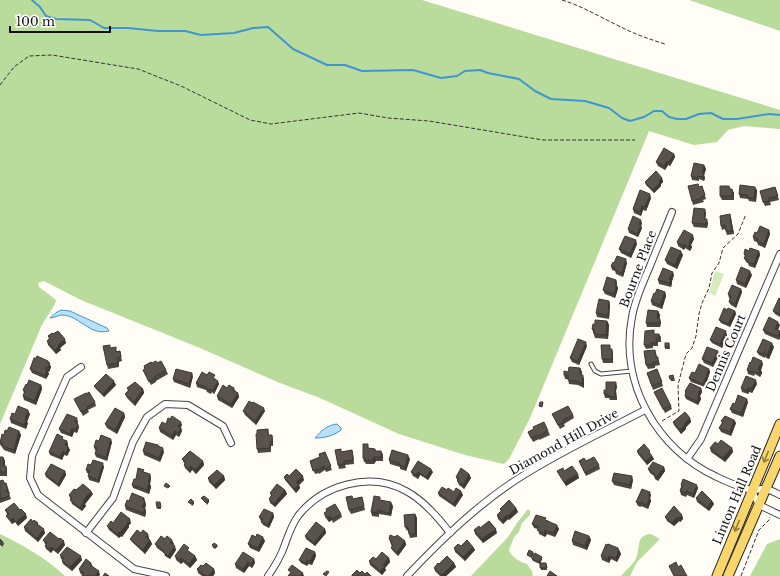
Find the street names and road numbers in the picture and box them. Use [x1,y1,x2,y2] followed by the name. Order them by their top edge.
[616,228,659,310] street label: Bourne Place
[702,311,749,394] street label: Dennis Court
[506,405,621,478] street label: Diamond Hill Drive
[709,443,764,547] street label: Linton Hall Road

